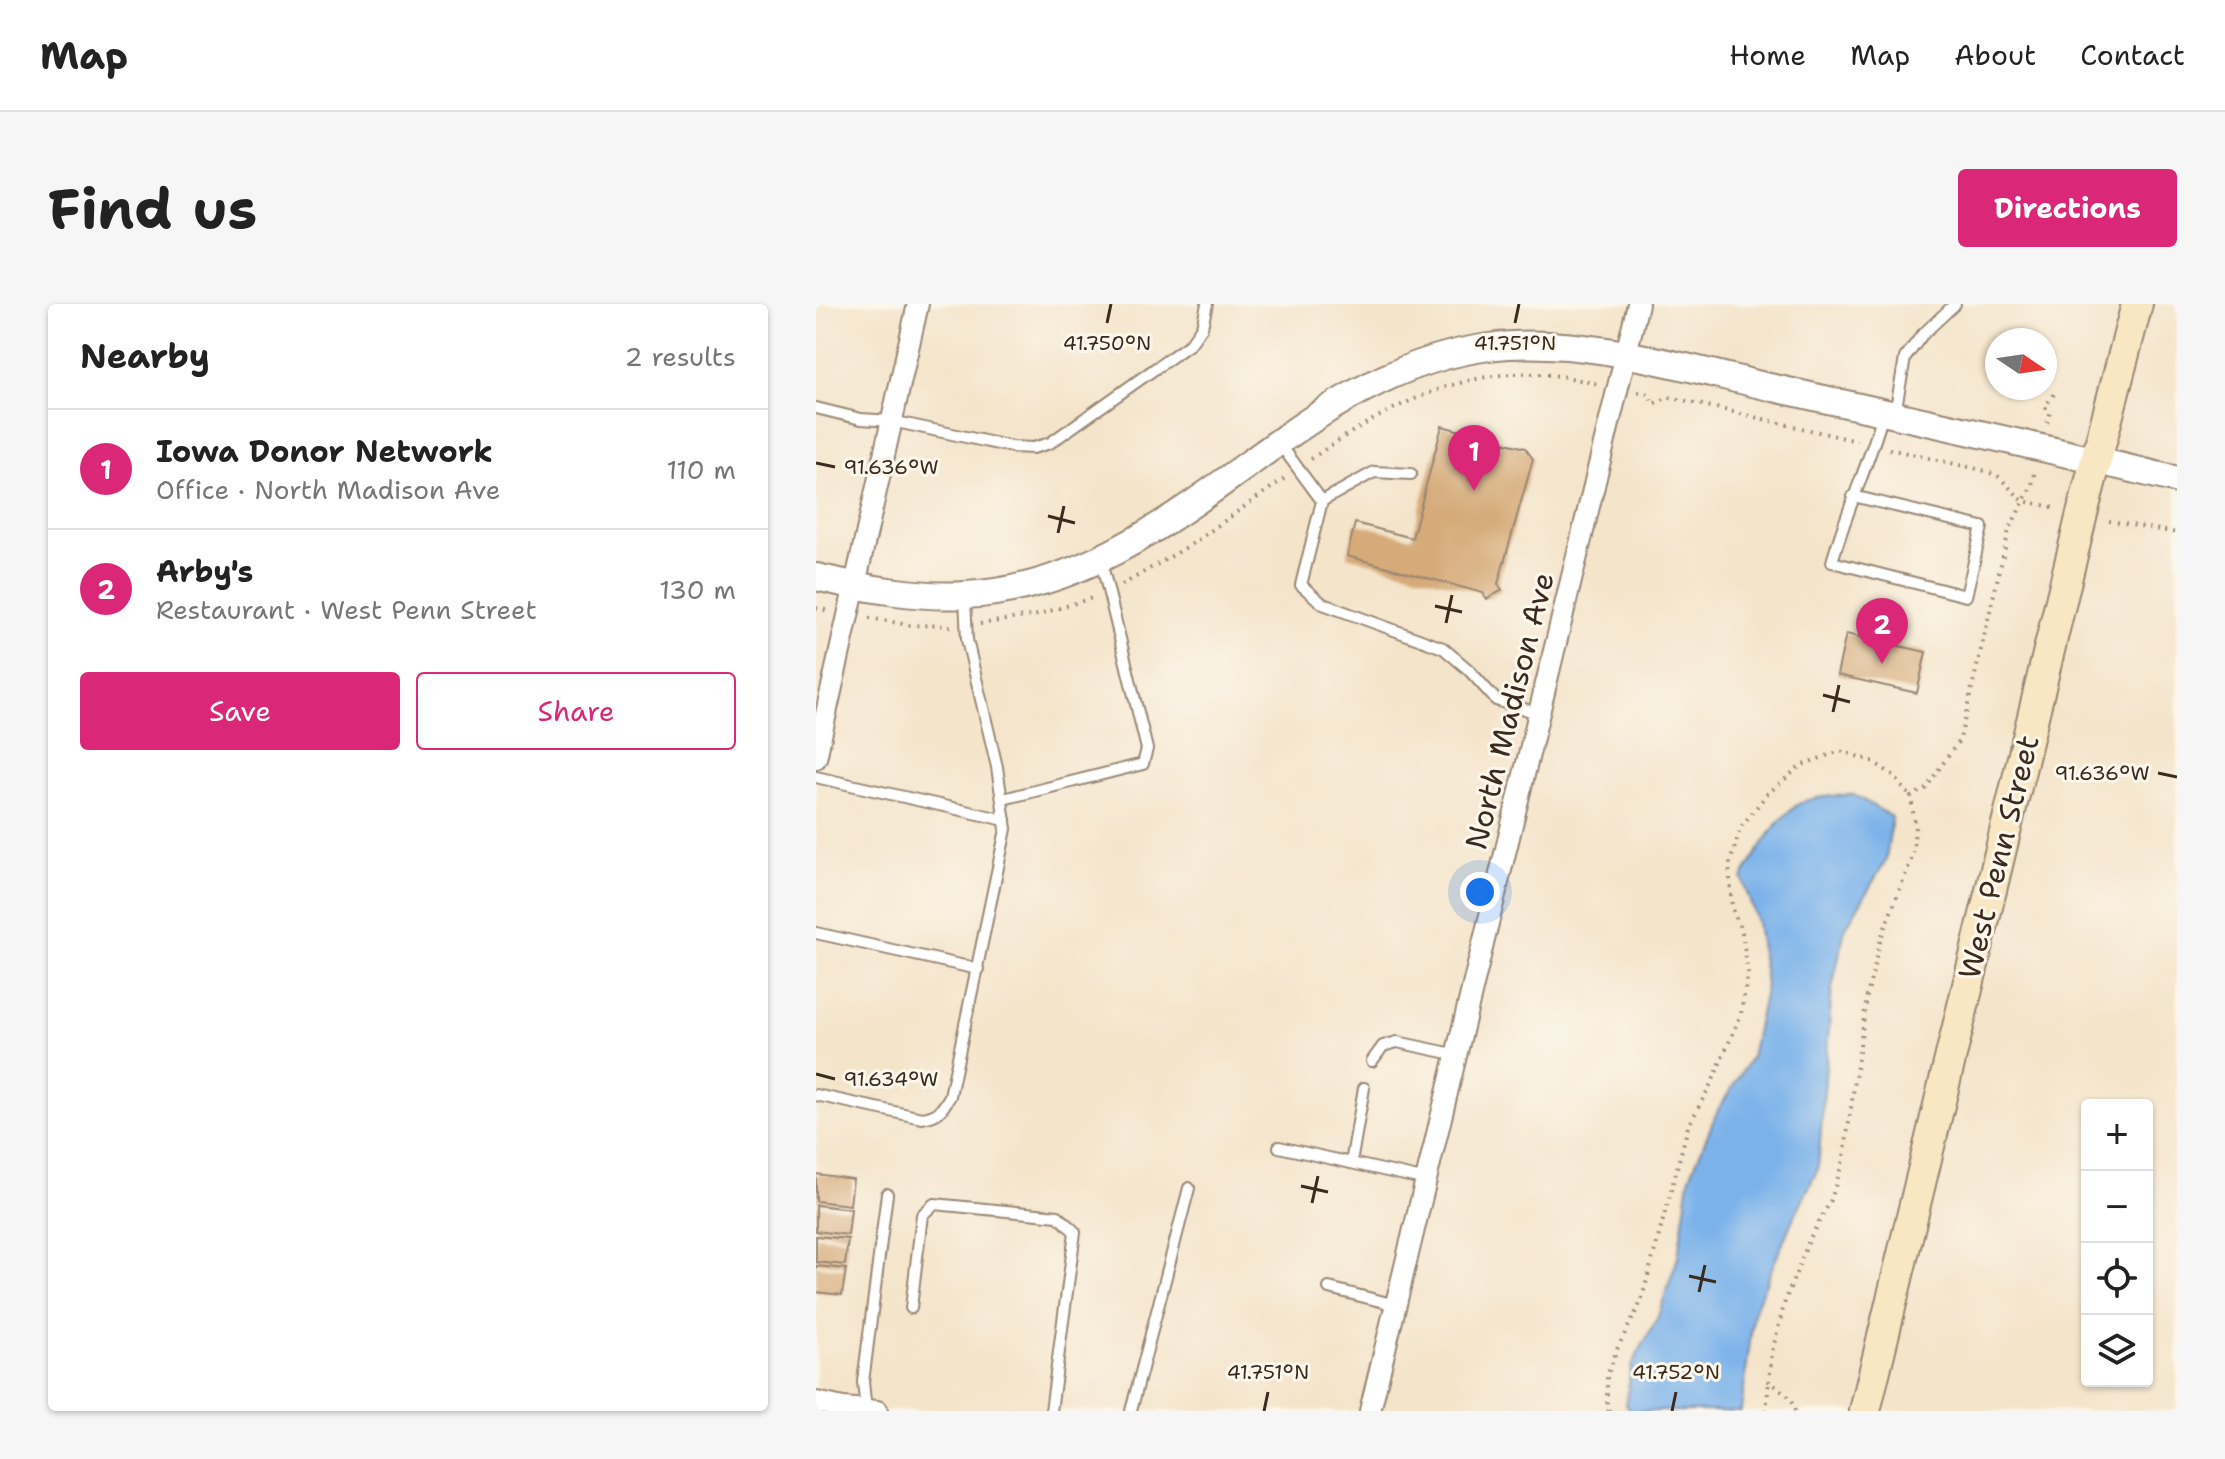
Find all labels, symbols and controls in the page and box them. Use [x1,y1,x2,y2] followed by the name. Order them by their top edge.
[40,30,128,81] text: Map
[1729,36,1806,74] text: Home
[1850,36,1910,74] text: Map
[1954,36,2036,74] text: About
[2080,36,2185,74] text: Contact
[1958,169,2177,247] button: Directions
[48,171,257,246] text: Find us
[1985,328,2057,400] north arrow
[1063,330,1151,356] text: 41.750°N
[1474,330,1556,356] text: 41.751°N
[80,333,210,379] text: Nearby
[624,339,736,374] text: 2 results
[1448,425,1500,491] pin: 1
[156,431,493,472] text: Iowa Donor Network
[100,452,112,487] text: 1
[666,452,736,487] text: 110 m
[843,454,939,480] text: 91.636°W
[156,472,501,507] text: Office · North Madison Ave
[156,551,253,592] text: Arby's
[1455,568,1564,854] street label: North Madison Ave
[97,572,115,607] text: 2
[659,572,736,607] text: 130 m
[156,592,537,627] text: Restaurant · West Penn Street
[1856,598,1908,664] pin: 2
[80,672,400,750] button: Save
[416,672,736,750] button: Share
[1948,731,2049,983] street label: West Penn Street
[2054,760,2150,786] text: 91.636°W
[1460,872,1500,912] your location
[844,1066,938,1092] text: 91.634°W
[2081,1099,2153,1387] map controls
[2081,1099,2153,1171] button: +
[2081,1171,2153,1243] button: −
[2081,1243,2153,1315] button: locate
[2081,1315,2153,1387] button: layers
[1227,1359,1309,1385] text: 41.751°N
[1632,1359,1720,1385] text: 41.752°N

